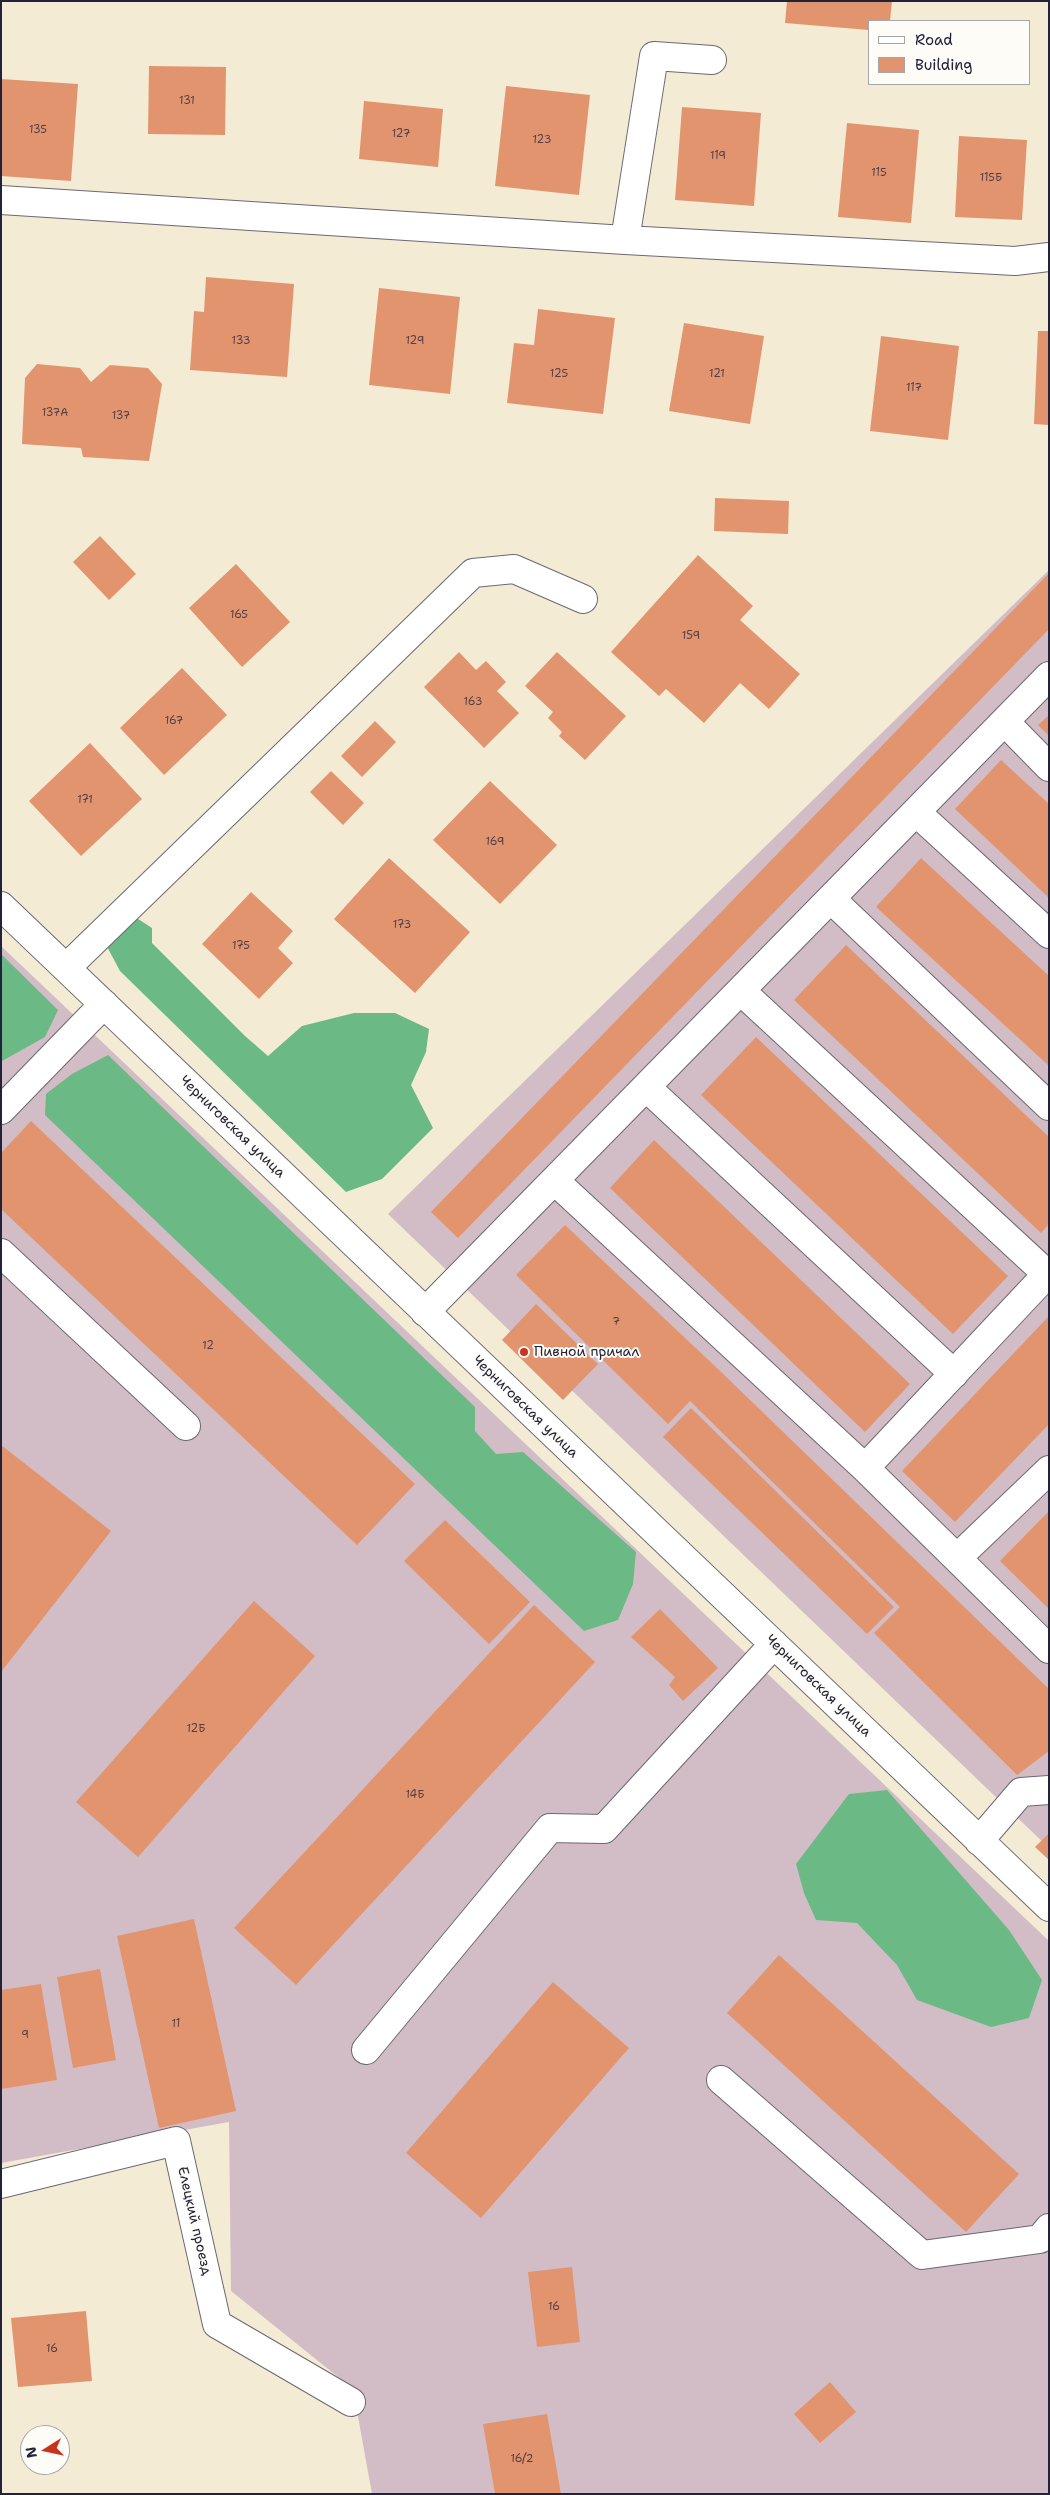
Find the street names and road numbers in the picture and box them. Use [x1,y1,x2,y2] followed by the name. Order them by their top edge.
[176,1072,288,1182] street label: Черниговская улица
[469,1352,581,1462] street label: Черниговская улица
[762,1631,874,1741] street label: Черниговская улица
[173,2165,215,2277] street label: Елецкий проезд

